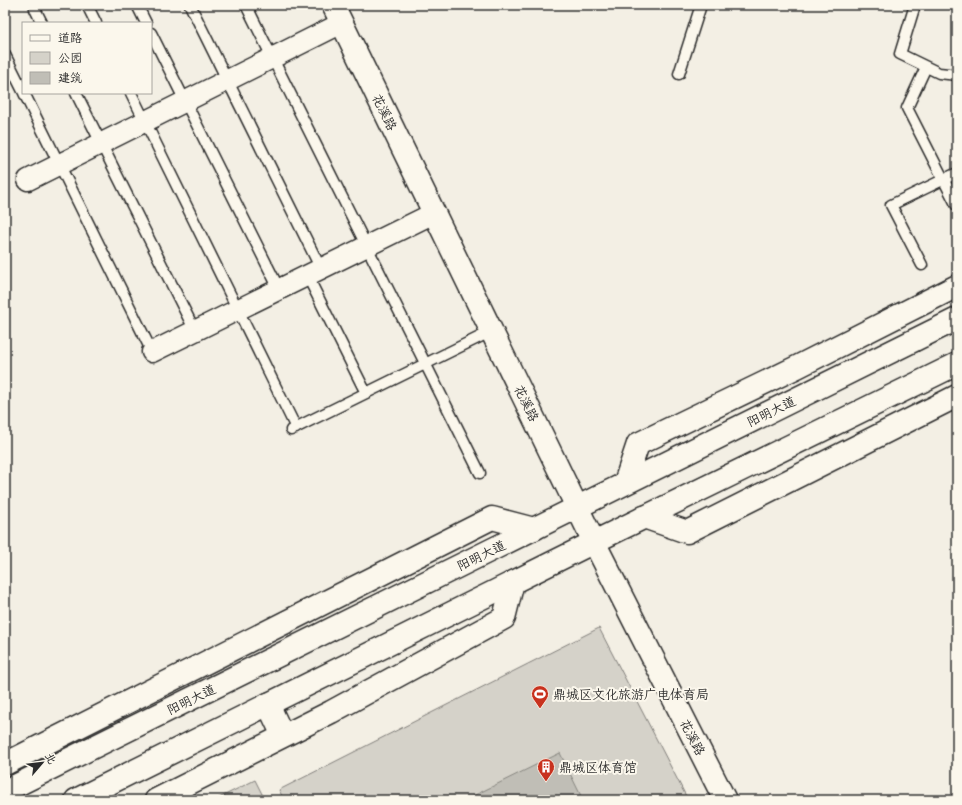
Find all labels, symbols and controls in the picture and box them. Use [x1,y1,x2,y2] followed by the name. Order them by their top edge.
[22,22,152,94] legend
[58,31,82,45] text: 道路
[58,51,82,65] text: 公园
[58,71,82,85] text: 建筑
[369,91,400,133] street label: 花溪路
[511,382,542,424] street label: 花溪路
[745,393,798,430] street label: 阳明大道
[455,537,508,574] street label: 阳明大道
[165,681,218,718] street label: 阳明大道
[530,684,550,709] sports icon: 鼎城区文化旅游广电体育局
[553,687,709,702] place label: 鼎城区文化旅游广电体育局
[677,716,708,758] street label: 花溪路
[22,743,62,783] north arrow
[42,751,59,766] text: 北
[536,757,556,782] building icon: 鼎城区体育馆
[559,760,637,775] place label: 鼎城区体育馆

